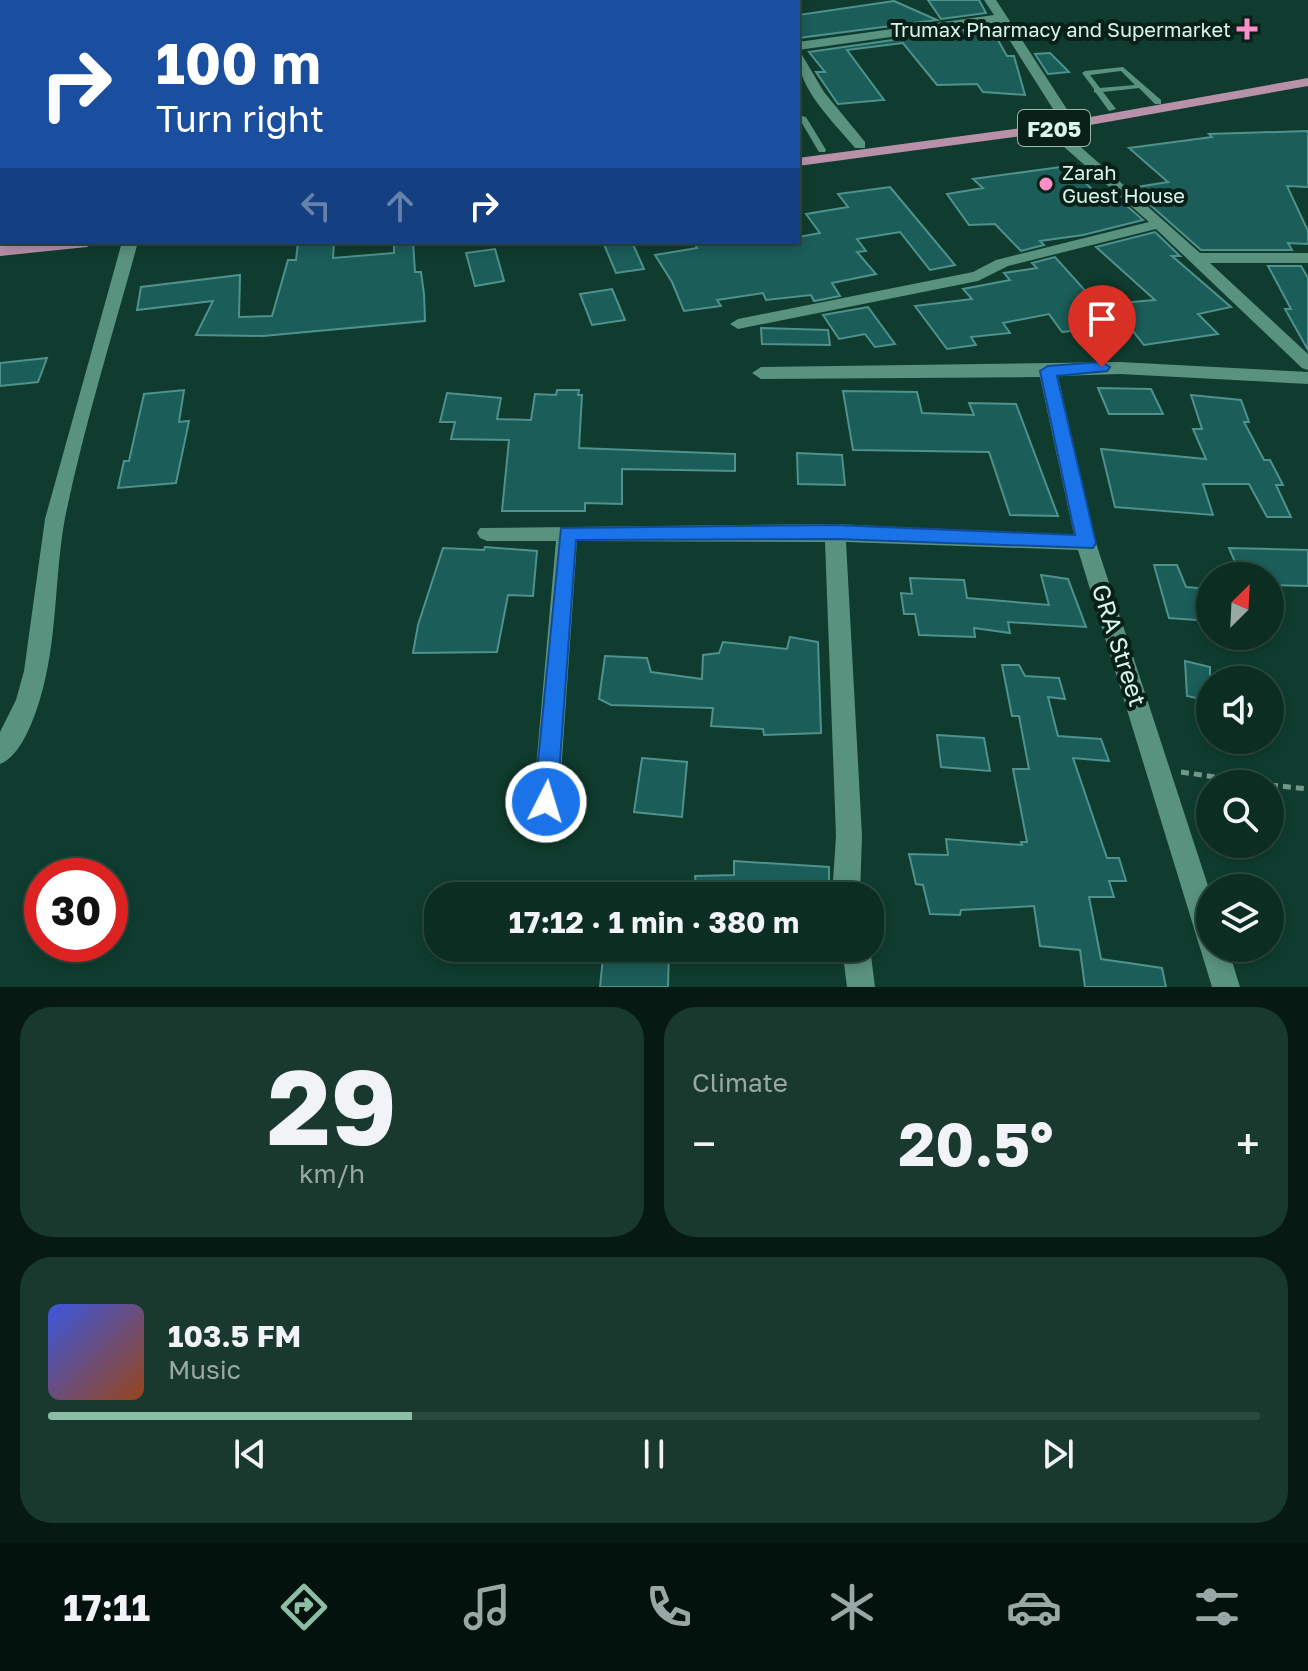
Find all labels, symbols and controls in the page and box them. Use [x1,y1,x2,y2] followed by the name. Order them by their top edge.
[891,17,1231,41] place label: Trumax Pharmacy and Supermarket
[1238,20,1256,38] marker: Trumax Pharmacy and Supermarket
[156,29,321,96] text: 100 m
[24,32,128,136] icon: right
[156,97,324,140] text: Turn right
[1018,110,1090,146] road number: F205
[1062,160,1185,207] place label: Zarah Guest House
[1037,175,1055,193] marker: Zarah Guest House
[294,184,338,228] icon: left
[378,184,422,228] icon: ahead
[462,184,506,228] icon: right
[1068,285,1136,367] pin
[1080,297,1124,341] icon: arrive
[1196,562,1284,650] north arrow
[1196,562,1284,962] map controls
[1087,580,1153,710] street label: GRA Street
[1196,666,1284,754] button: sound
[504,760,588,844] position arrow
[1196,770,1284,858] button: search
[24,858,128,962] speed limit sign: 30
[1196,874,1284,962] button: layers
[509,904,799,940] text: 17:12 · 1 min · 380 m
[267,1043,397,1168] text: 29
[692,1067,788,1098] text: Climate
[899,1107,1053,1179] text: 20.5°
[692,1117,716,1170] text: −
[1236,1117,1260,1170] text: +
[299,1158,365,1189] text: km/h
[168,1318,301,1354] text: 103.5 FM
[168,1354,241,1385] text: Music
[228,1432,272,1476] icon: previous
[632,1432,676,1476] icon: pause
[1036,1432,1080,1476] icon: next
[276,1579,332,1635] icon: directions
[459,1579,515,1635] icon: music
[641,1579,697,1635] icon: phone
[824,1579,880,1635] icon: climate
[1006,1579,1062,1635] icon: car
[1189,1579,1245,1635] icon: filters
[63,1586,150,1629] text: 17:11

